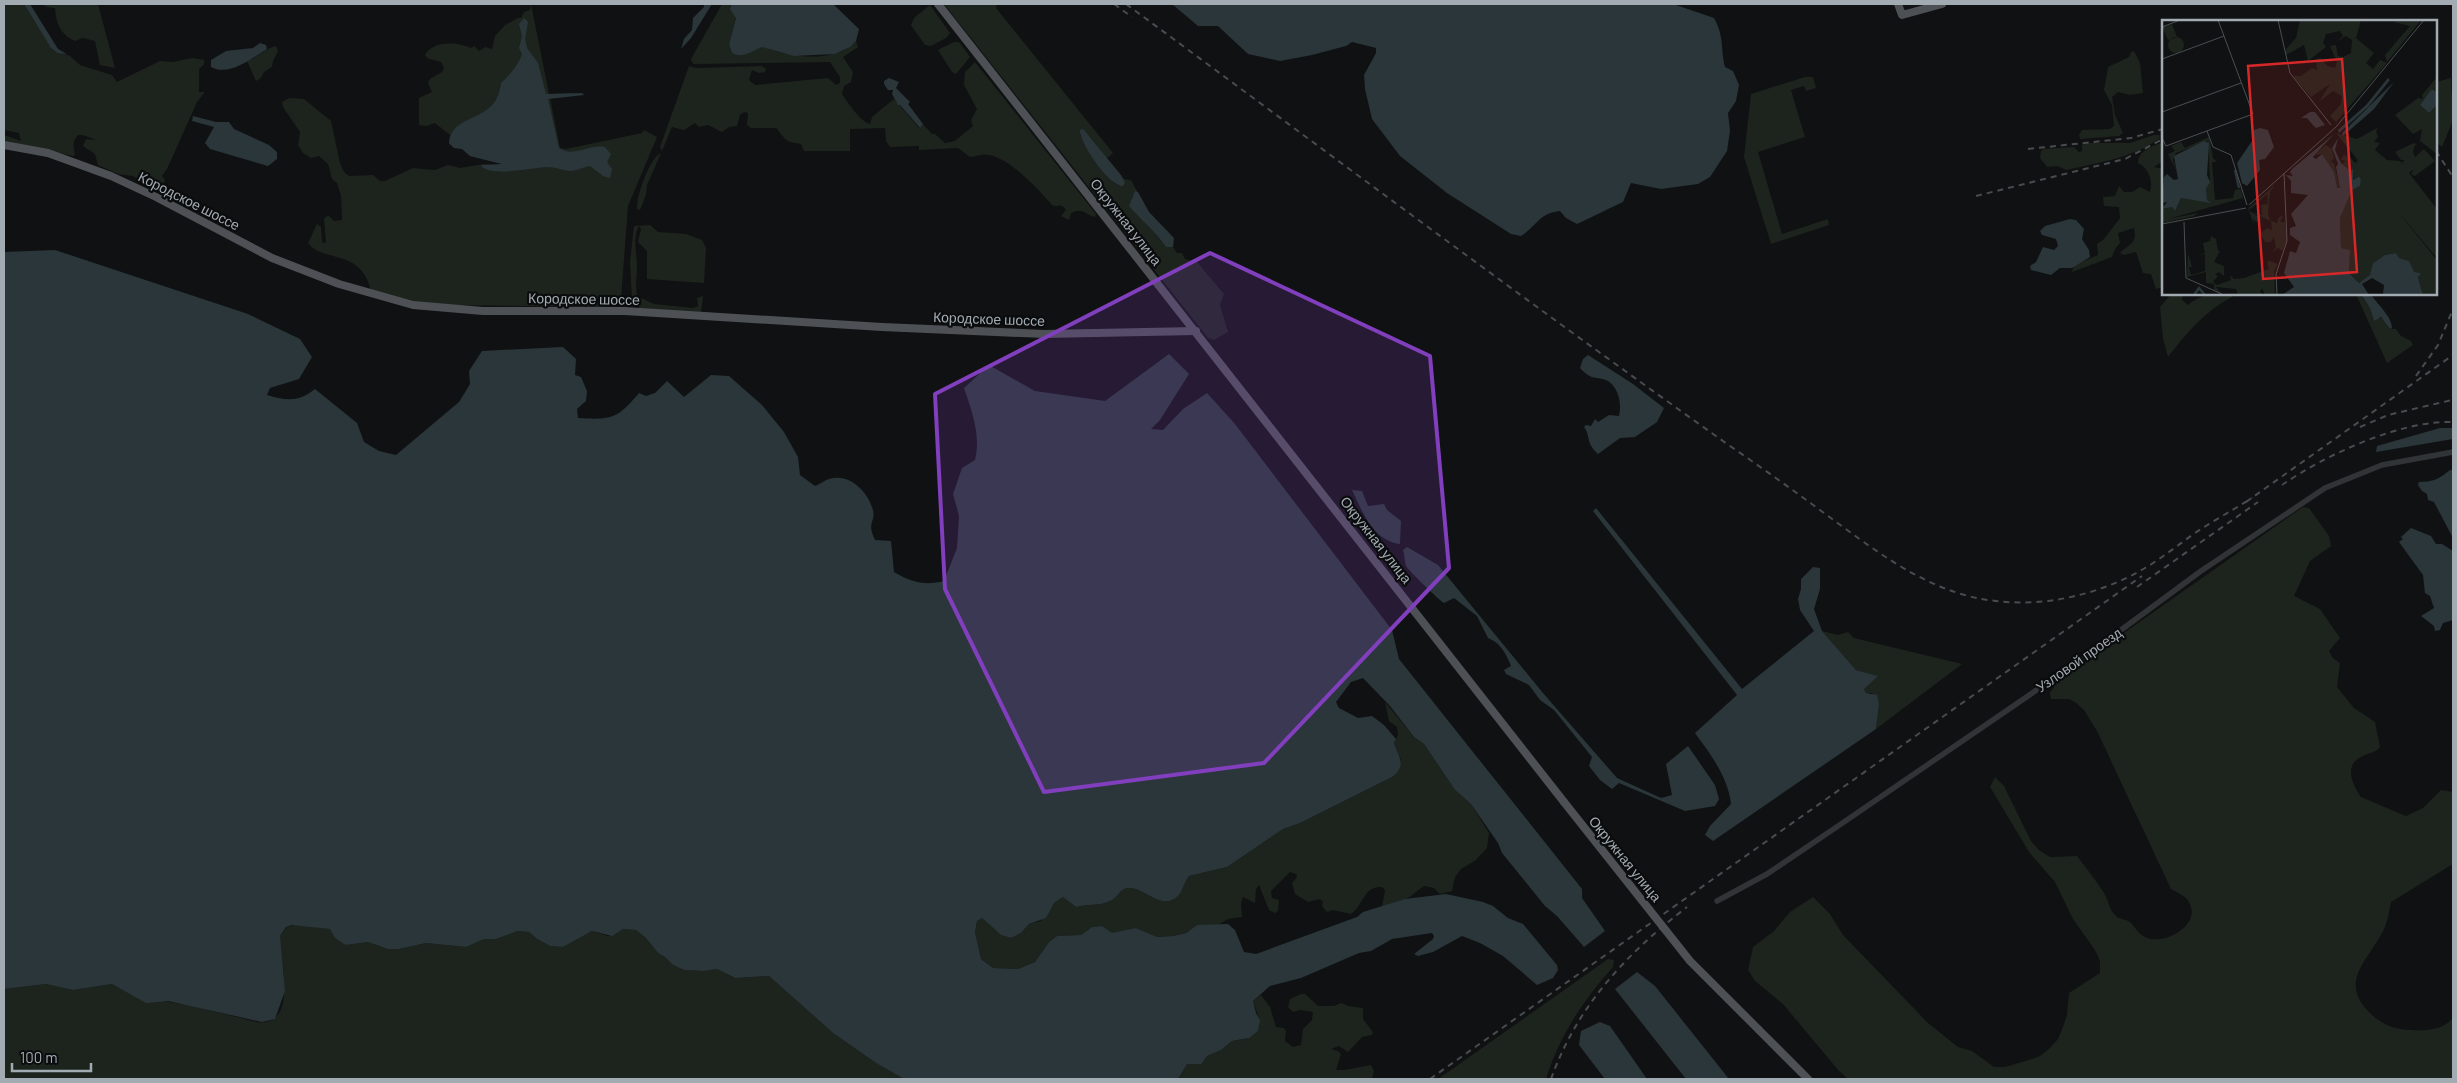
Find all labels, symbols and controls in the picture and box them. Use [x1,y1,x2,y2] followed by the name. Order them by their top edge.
[2162,20,2437,295] inset map
[136,168,243,234] street label: Кородское шоссе
[1087,175,1166,269] street label: Окружная улица
[528,289,640,308] street label: Кородское шоссе
[933,308,1045,329] street label: Кородское шоссе
[1337,493,1416,587] street label: Окружная улица
[2032,624,2125,696] street label: Узловой проезд
[1586,812,1665,905] street label: Окружная улица
[12,1040,91,1072] scale bar
[20,1048,58,1066] text: 100 m

